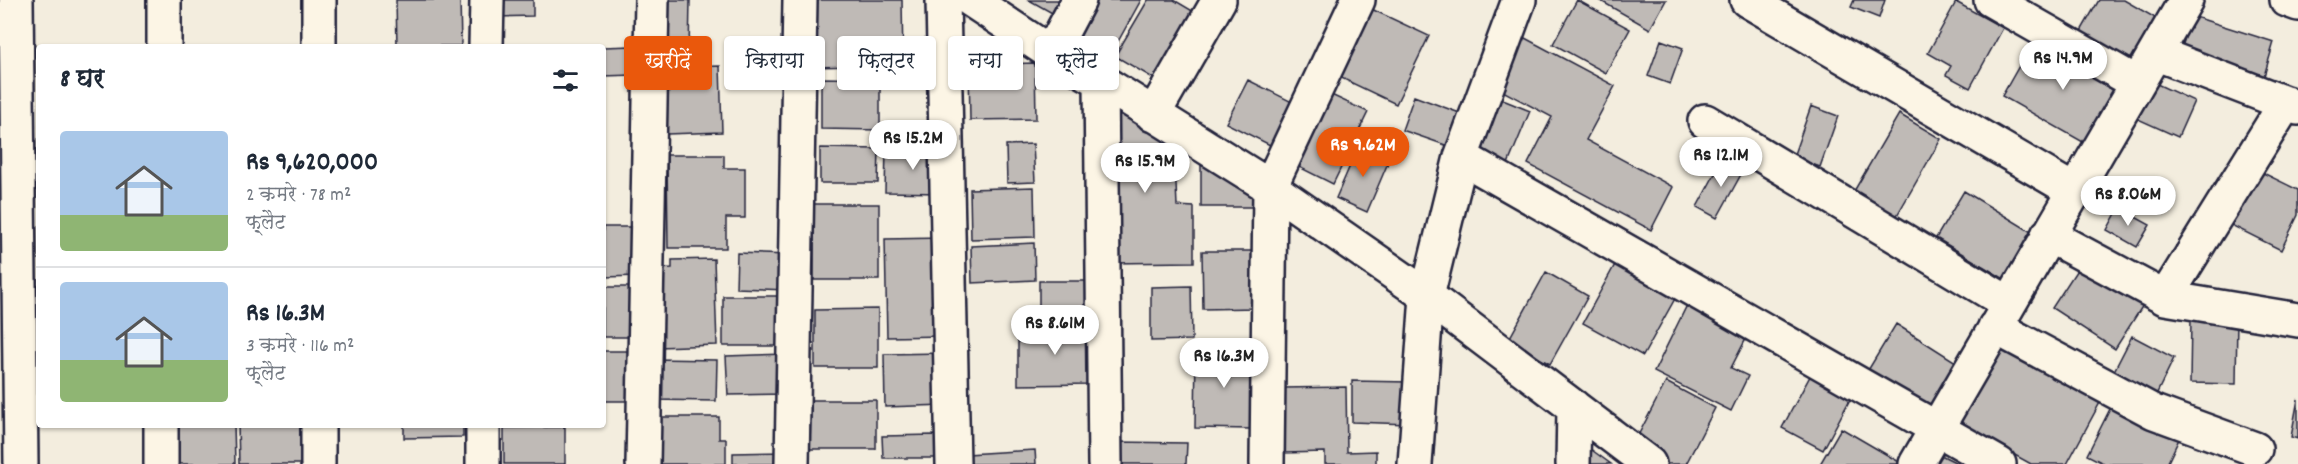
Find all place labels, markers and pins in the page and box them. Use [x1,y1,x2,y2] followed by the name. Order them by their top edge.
[2001,40,2125,91] pin: Rs 14.9M
[851,120,975,171] pin: Rs 15.2M
[1301,127,1425,178] pin: Rs 9.62M
[1659,137,1783,188] pin: Rs 12.1M
[1083,143,1207,194] pin: Rs 15.9M
[2066,176,2190,227] pin: Rs 8.06M
[993,305,1117,356] pin: Rs 8.61M
[1162,338,1286,389] pin: Rs 16.3M

